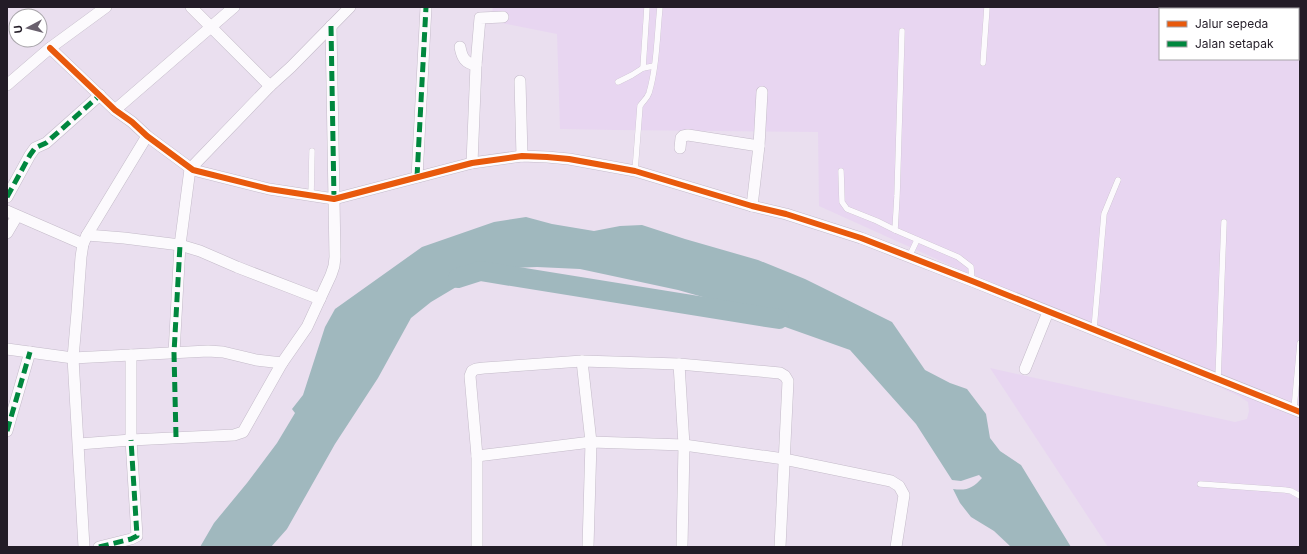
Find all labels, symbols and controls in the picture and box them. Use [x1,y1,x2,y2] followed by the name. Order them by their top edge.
[8,8,48,48] north arrow
[1159,8,1299,60] legend
[1195,16,1268,31] text: Jalur sepeda
[11,24,26,34] text: U
[1195,36,1274,51] text: Jalan setapak

